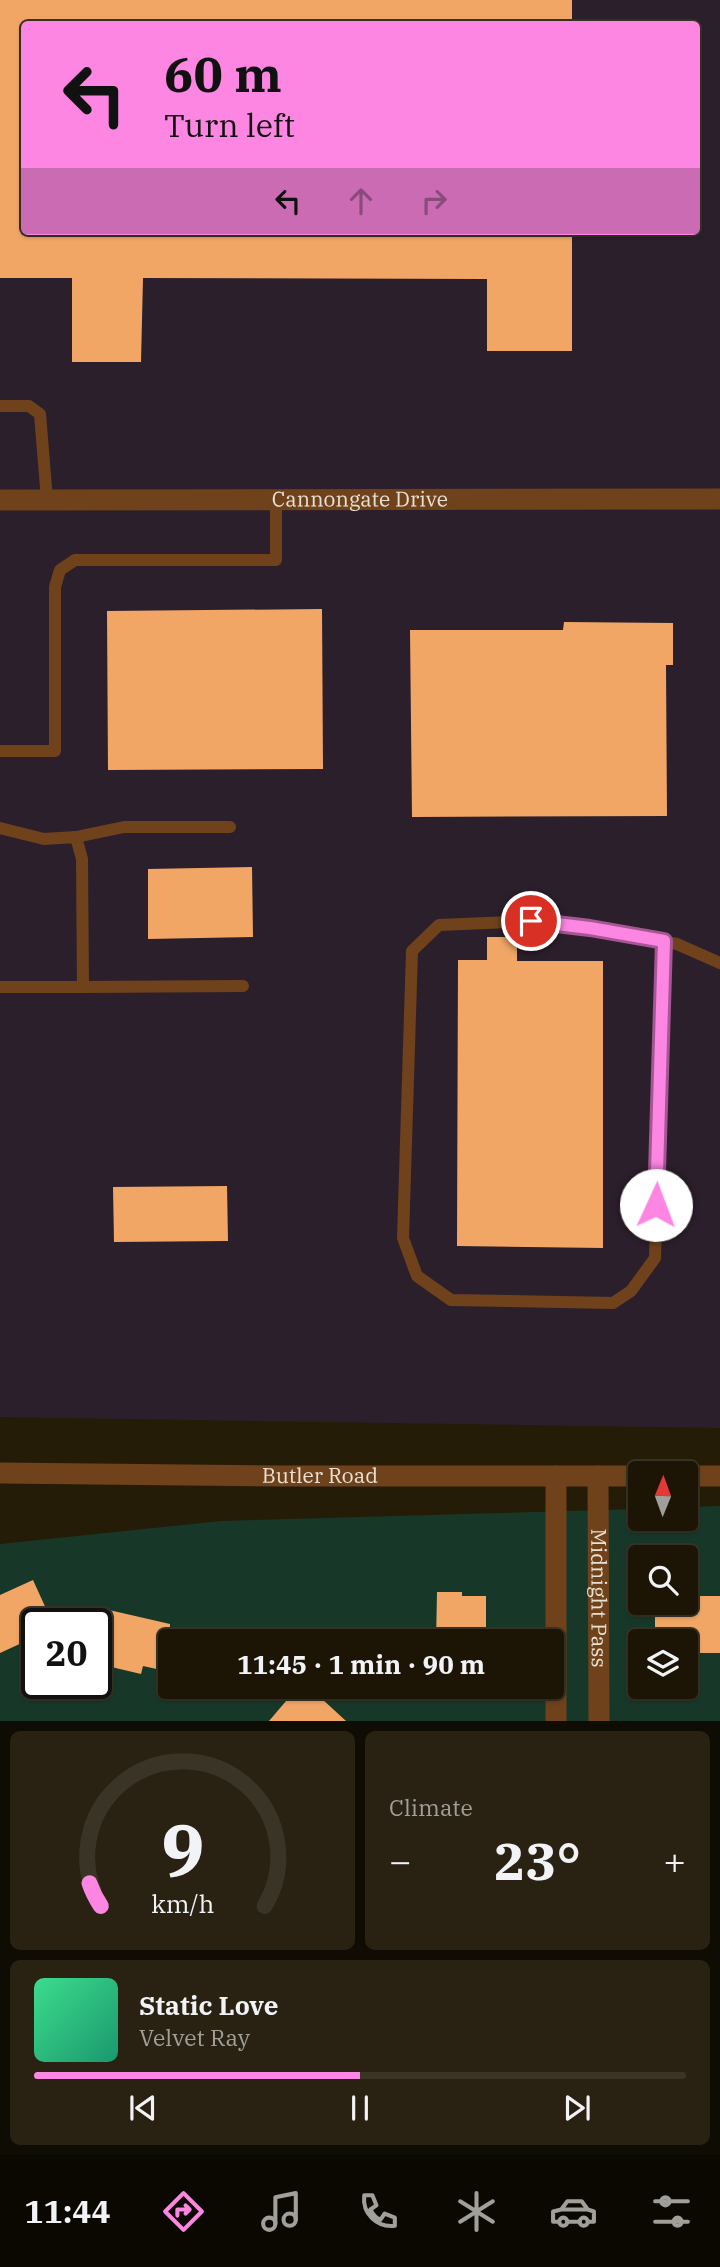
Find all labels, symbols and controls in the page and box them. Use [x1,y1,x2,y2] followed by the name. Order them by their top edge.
[164,42,282,105] text: 60 m
[49,49,140,140] icon: left
[164,104,295,146] text: Turn left
[269,182,307,220] icon: left
[342,182,380,220] icon: ahead
[415,182,453,220] icon: right
[272,484,448,513] street label: Cannongate Drive
[501,891,561,951] pin
[512,902,550,940] icon: arrive
[619,1168,693,1242] position arrow
[262,1461,378,1489] street label: Butler Road
[628,1461,698,1531] north arrow
[628,1461,698,1699] map controls
[585,1528,614,1668] street label: Midnight Pass
[628,1545,698,1615] button: search
[21,1608,112,1699] speed limit sign: 20
[628,1629,698,1699] button: layers
[237,1647,485,1681] text: 11:45 · 1 min · 90 m
[389,1792,473,1822] text: Climate
[161,1802,204,1897] text: 9
[494,1827,581,1894] text: 23°
[389,1836,412,1885] text: −
[663,1836,686,1885] text: +
[151,1887,214,1920] text: km/h
[139,1988,278,2022] text: Static Love
[139,2022,250,2052] text: Velvet Ray
[124,2089,162,2127] icon: previous
[341,2089,379,2127] icon: pause
[558,2089,596,2127] icon: next
[159,2187,208,2236] icon: directions
[257,2187,306,2236] icon: music
[354,2187,403,2236] icon: phone
[452,2187,501,2236] icon: climate
[549,2187,598,2236] icon: car
[647,2187,696,2236] icon: filters
[24,2190,111,2232] text: 11:44

